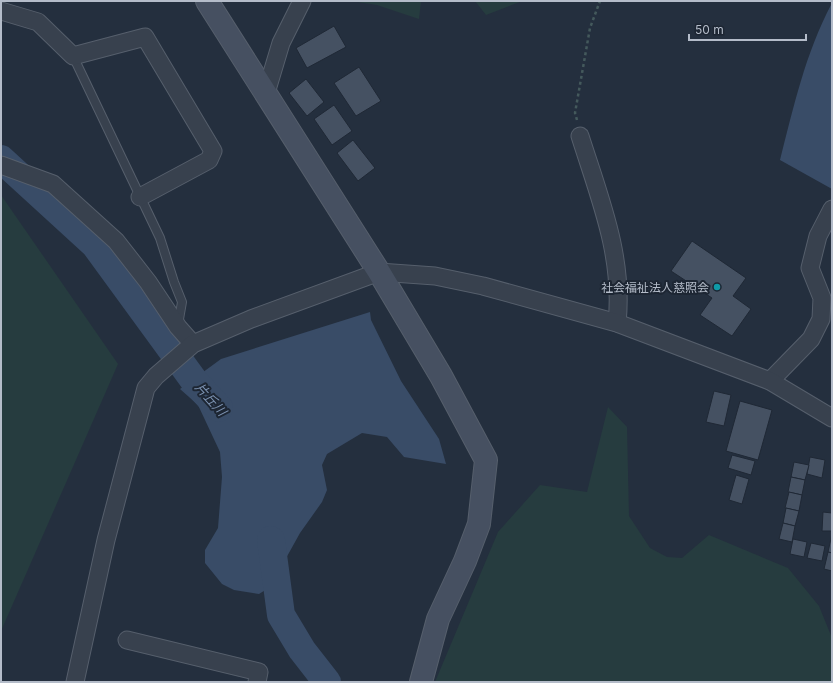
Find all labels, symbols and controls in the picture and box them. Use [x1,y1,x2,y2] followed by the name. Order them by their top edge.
[689,16,806,42] scale bar
[695,22,724,37] text: 50 m
[601,280,709,295] place label: 社会福祉法人慈照会
[712,282,722,292] marker: 社会福祉法人慈照会
[192,379,231,420] water label: 片丘川

